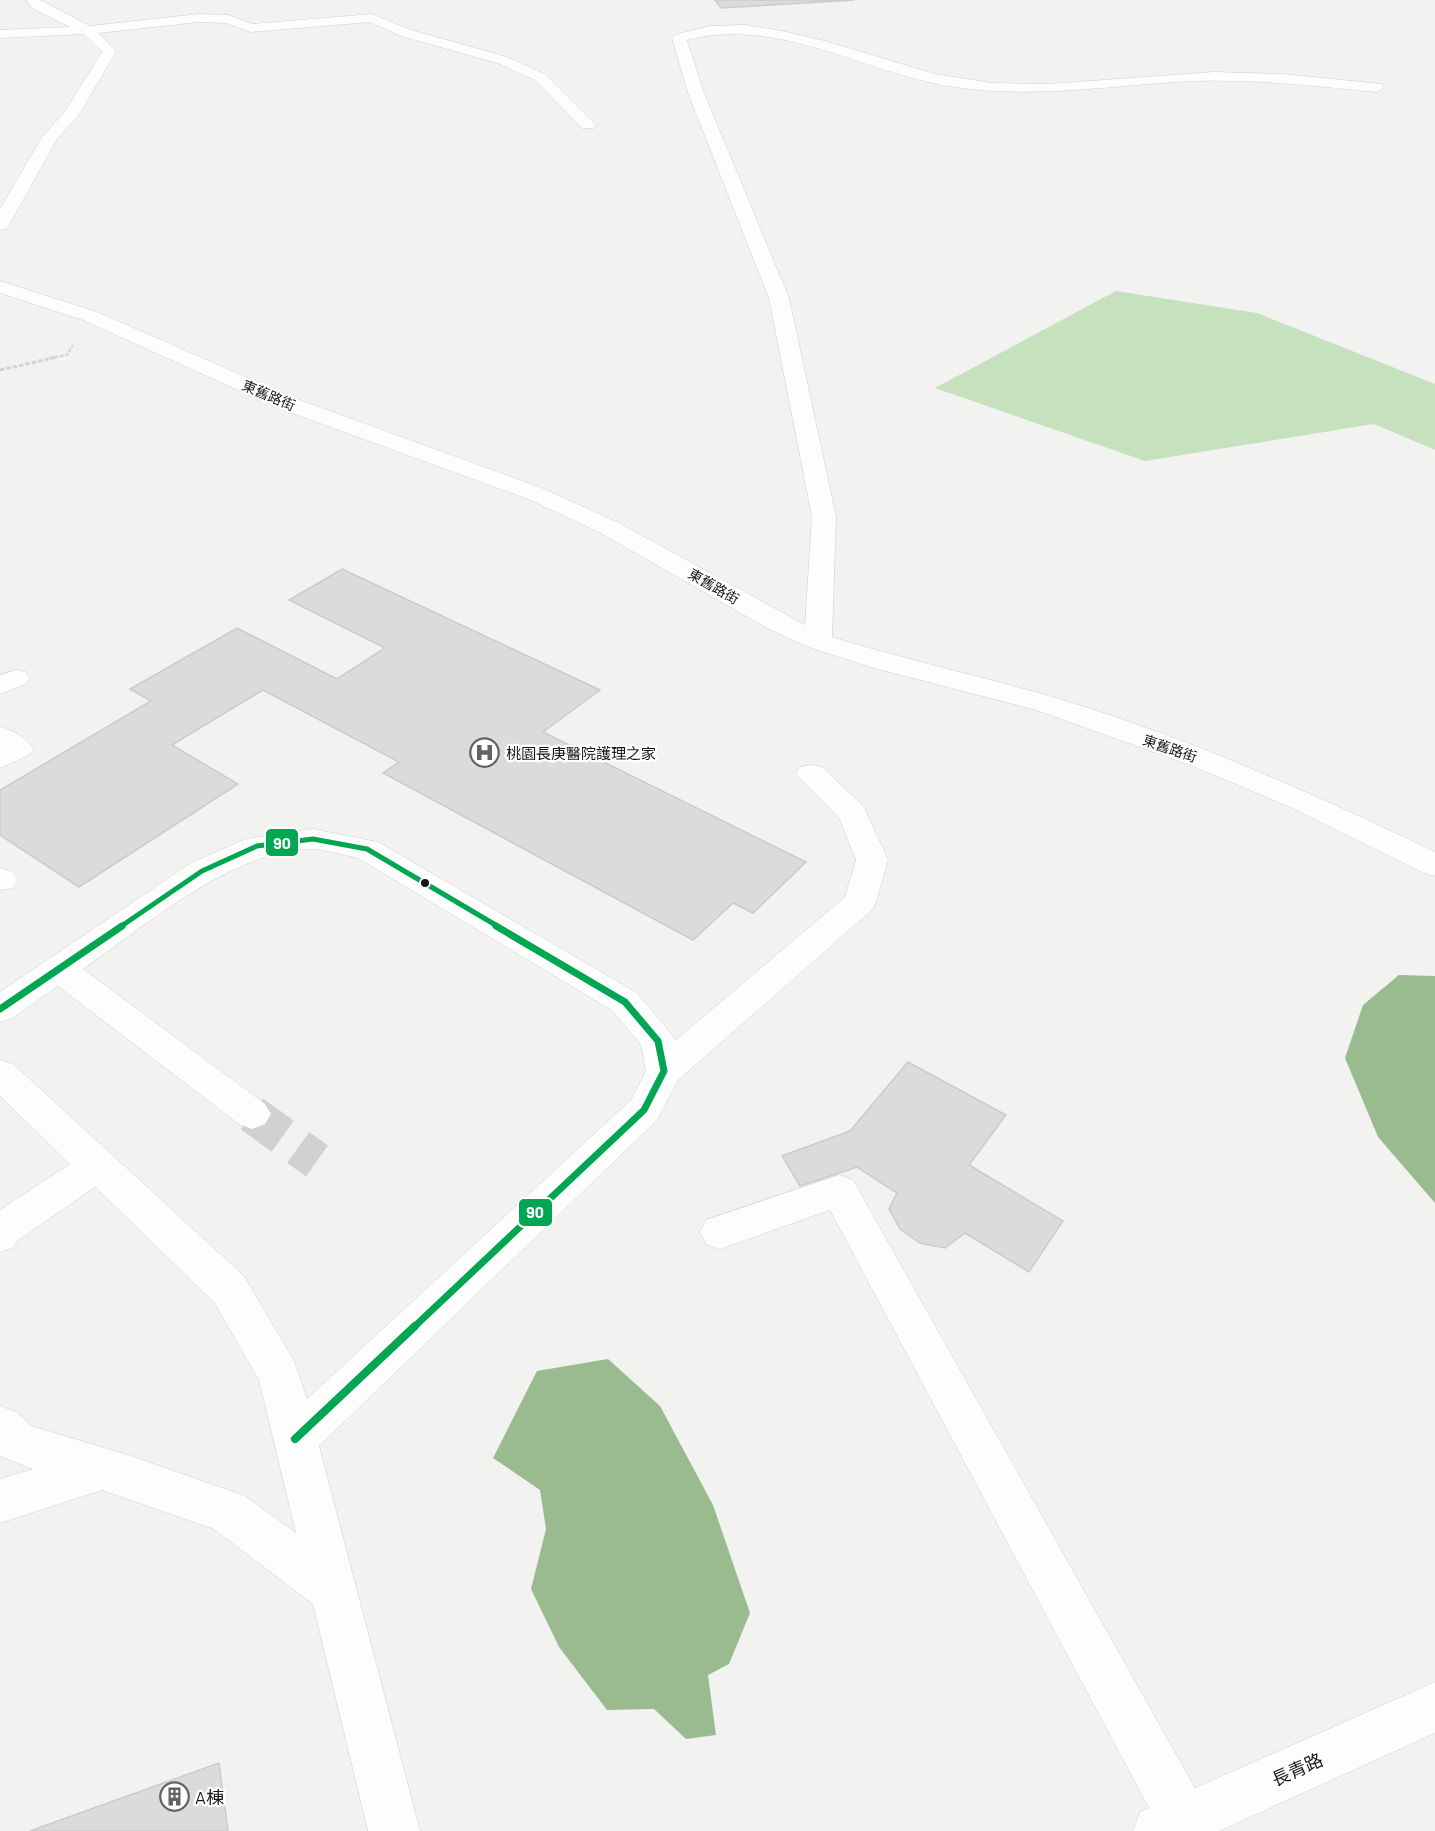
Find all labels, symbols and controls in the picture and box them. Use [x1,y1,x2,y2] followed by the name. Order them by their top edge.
[240,376,298,414] street label: 東舊路街
[686,565,742,607] street label: 東舊路街
[1141,731,1199,765] street label: 東舊路街
[469,737,501,769] hospital icon: 桃園長庚醫院護理之家
[506,744,656,762] place label: 桃園長庚醫院護理之家
[265,828,299,857] line badge: 90
[273,833,291,852] text: 90
[419,877,431,889] unlabelled marker
[518,1198,553,1227] line badge: 90
[526,1202,544,1221] text: 90
[1268,1748,1326,1790] street label: 長青路
[158,1781,190,1813] building icon: A棟
[195,1786,224,1808] place label: A棟

